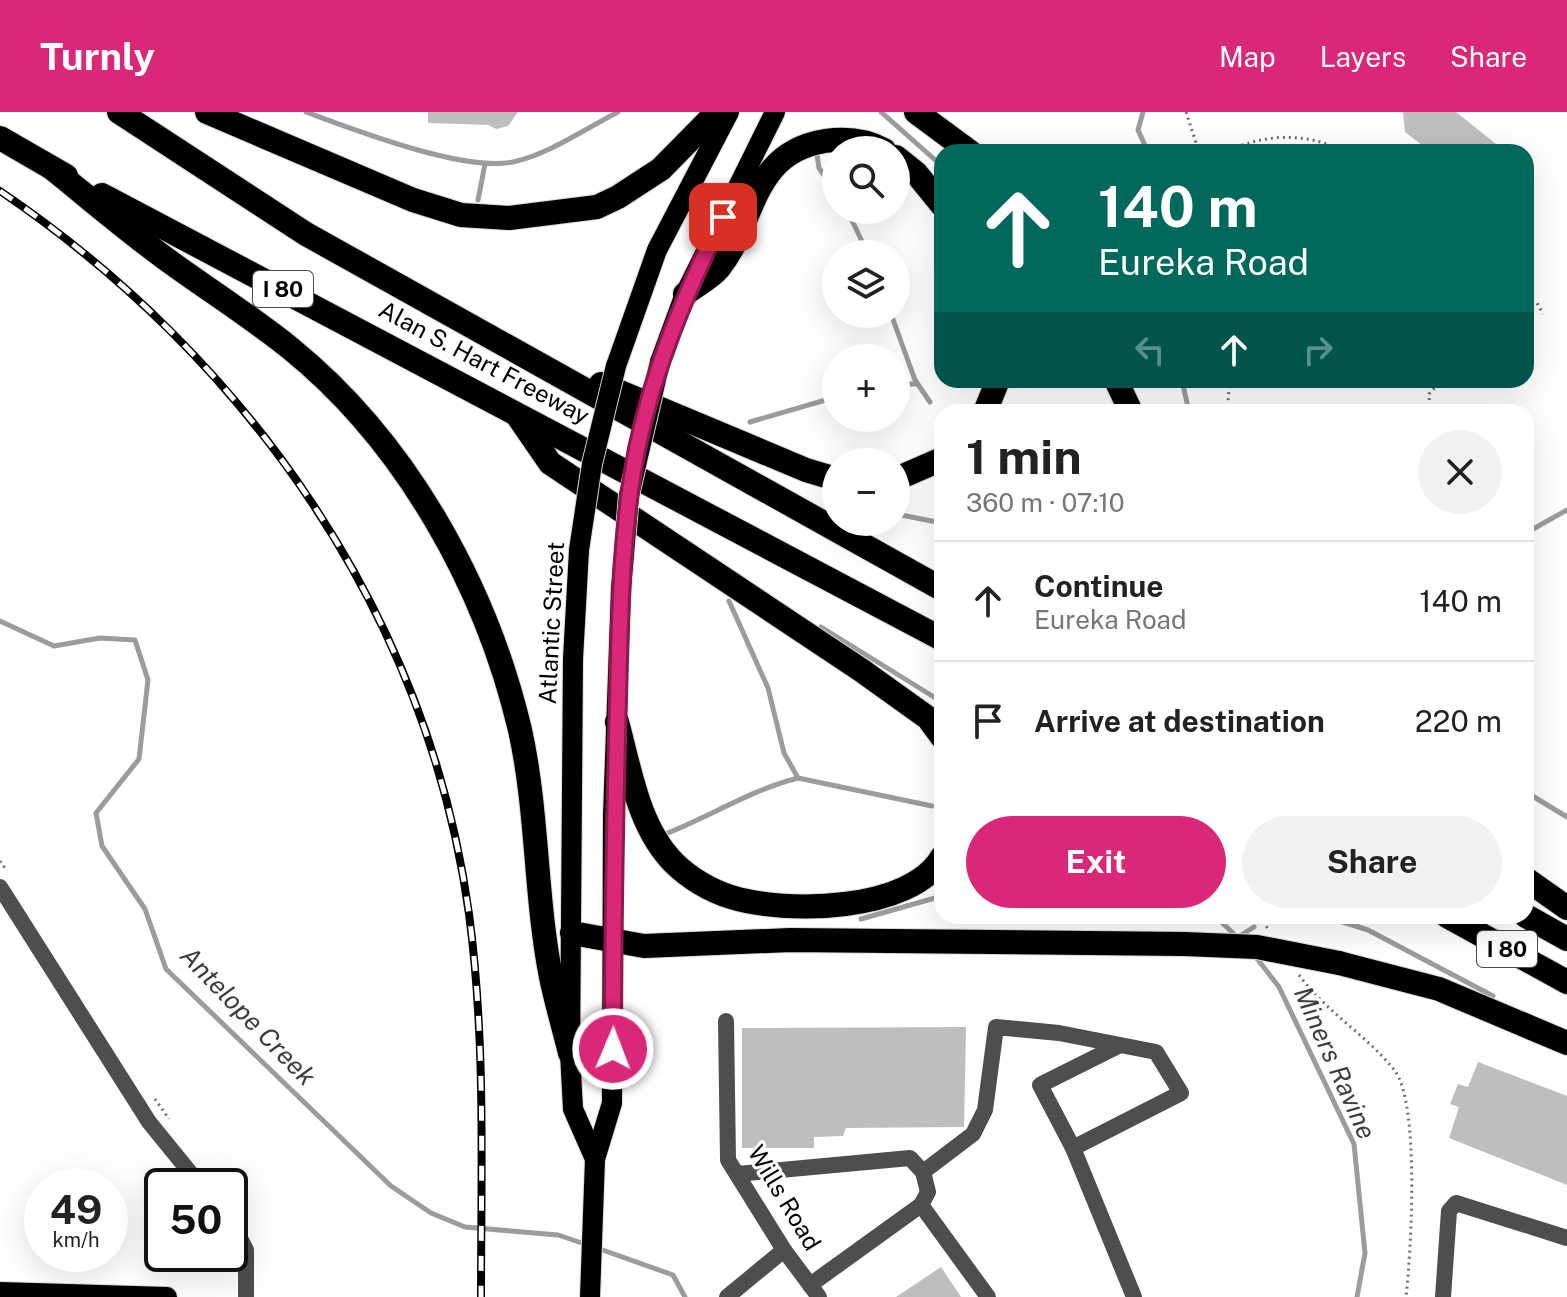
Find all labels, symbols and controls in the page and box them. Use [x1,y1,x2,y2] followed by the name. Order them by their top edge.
[40,34,155,79] text: Turnly
[1219,40,1276,73] text: Map
[1320,40,1406,73] text: Layers
[1450,40,1527,73] text: Share
[822,136,910,536] map controls
[822,136,910,224] button: search
[1098,174,1258,240] text: 140 m
[966,176,1070,280] icon: ahead
[689,183,757,251] pin
[701,195,745,239] icon: arrive
[822,240,910,328] button: layers
[1098,241,1309,283] text: Eureka Road
[253,271,313,307] road number: I 80
[374,295,595,430] street label: Alan S. Hart Freeway
[1128,328,1172,372] icon: left
[1212,328,1256,372] icon: ahead
[1296,328,1340,372] icon: right
[822,344,910,432] button: +
[966,428,1082,485] text: 1 min
[1418,430,1502,514] button: close
[822,448,910,536] button: −
[966,487,1125,518] text: 360 m · 07:10
[533,541,569,705] street label: Atlantic Street
[1034,568,1164,604] text: Continue
[966,579,1010,623] icon: ahead
[1419,583,1502,619] text: 140 m
[1034,604,1186,635] text: Eureka Road
[966,699,1010,743] icon: arrive
[1034,703,1325,739] text: Arrive at destination
[1415,703,1502,739] text: 220 m
[966,816,1226,908] button: Exit
[1242,816,1502,908] button: Share
[1477,931,1537,967] road number: I 80
[174,940,322,1092] water label: Antelope Creek
[1288,982,1383,1144] water label: Miners Ravine
[571,1007,655,1091] position arrow
[743,1140,827,1255] street label: Wills Road
[144,1168,248,1272] speed limit sign: 50
[50,1186,102,1233] text: 49
[52,1228,100,1252] text: km/h

